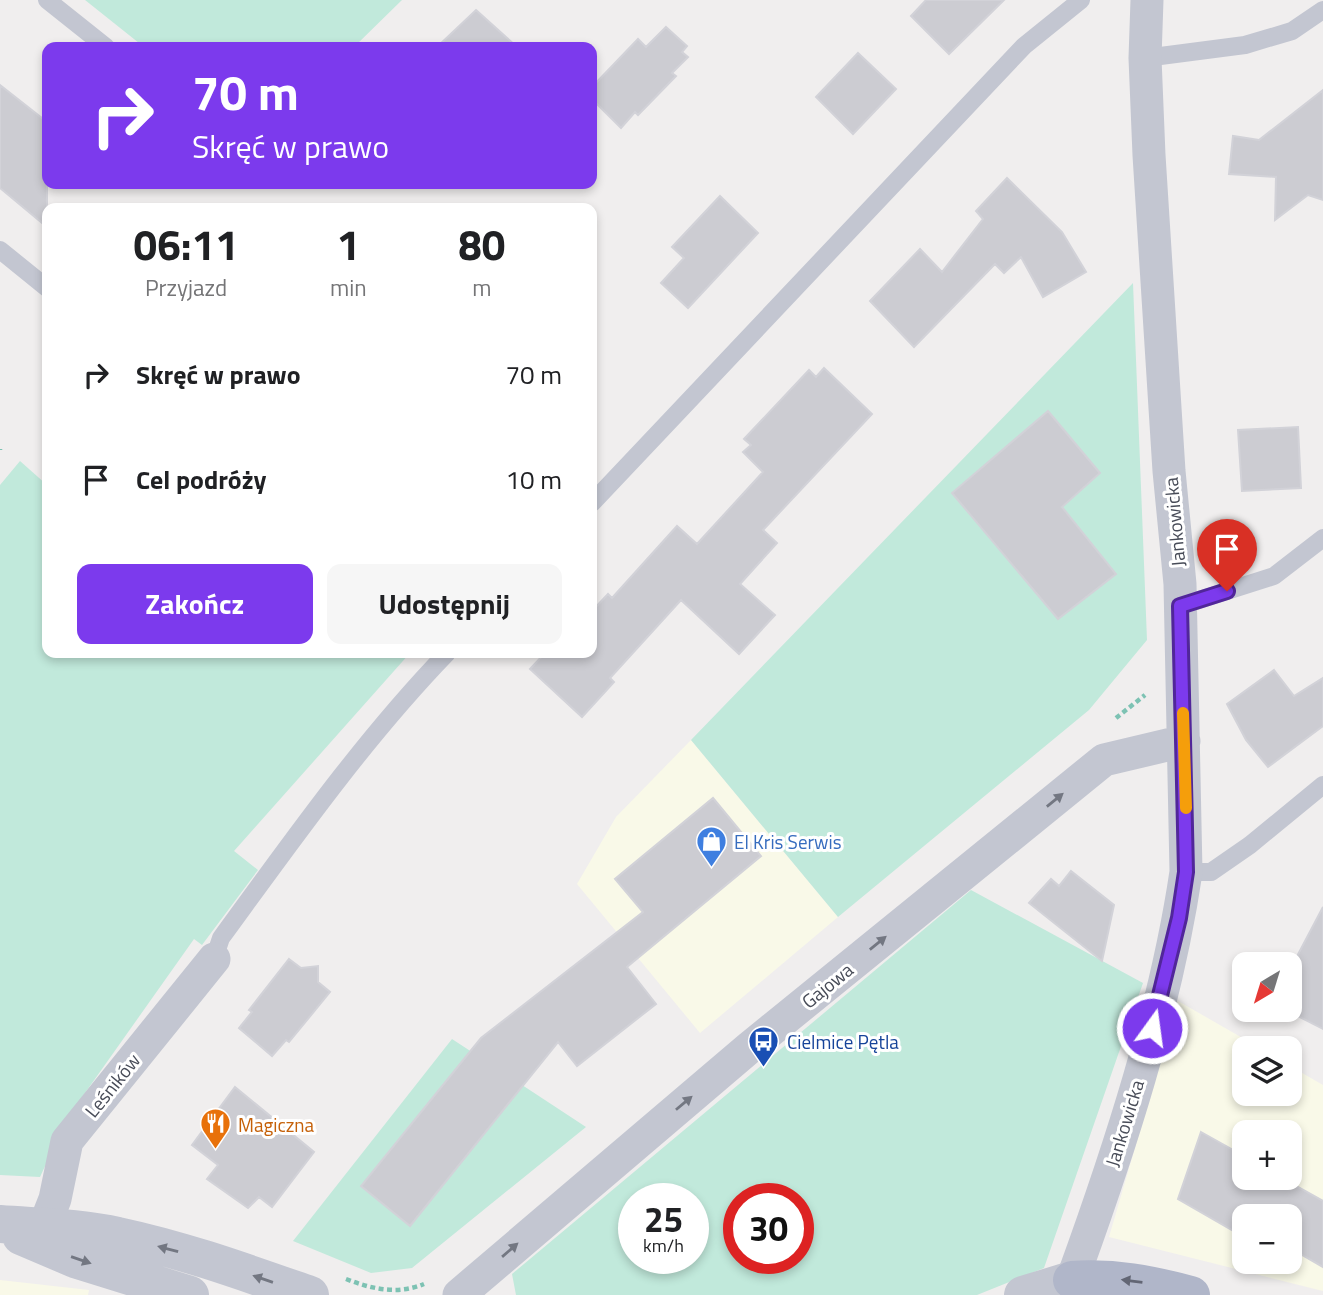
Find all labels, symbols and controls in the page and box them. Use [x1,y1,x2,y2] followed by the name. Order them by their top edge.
[192,54,299,129] text: 70 m
[77,70,168,161] icon: right
[192,122,389,170] text: Skręć w prawo
[134,212,238,276] text: 06:11
[337,212,360,276] text: 1
[458,212,505,276] text: 80
[145,270,227,305] text: Przyjazd
[330,270,367,305] text: min
[472,270,491,305] text: m
[136,355,301,394] text: Skręć w prawo
[505,355,562,394] text: 70 m
[77,356,115,394] icon: right
[136,460,266,499] text: Cel podróży
[505,460,562,499] text: 10 m
[77,461,115,499] icon: arrive
[1156,476,1192,568] street label: Jankowicka
[1197,519,1257,591] pin
[1208,530,1246,568] icon: arrive
[77,564,313,644] button: Zakończ
[327,564,562,644] button: Udostępnij
[1045,792,1063,807] one-way arrow
[694,824,728,868] shop icon: El Kris Serwis
[734,827,842,856] place label: El Kris Serwis
[869,936,886,951] one-way arrow
[1232,952,1302,1022] north arrow
[1232,952,1302,1274] map controls
[795,955,860,1015] street label: Gajowa
[1115,991,1189,1065] position arrow
[747,1024,781,1068] bus stop icon: Cielmice Pętla
[787,1027,899,1056] place label: Cielmice Pętla
[1232,1036,1302,1106] button: layers
[77,1047,147,1123] street label: Leśników
[1097,1076,1151,1170] street label: Jankowicka
[675,1095,693,1110] one-way arrow
[198,1107,232,1151] restaurant icon: Magiczna
[238,1110,315,1139] place label: Magiczna
[1232,1120,1302,1190] button: +
[723,1183,814,1274] speed limit sign: 30
[644,1192,683,1246] text: 25
[1232,1204,1302,1274] button: −
[643,1232,684,1259] text: km/h
[502,1242,519,1258] one-way arrow
[157,1243,179,1254] one-way arrow
[71,1255,92,1266] one-way arrow
[253,1273,274,1284] one-way arrow
[1121,1275,1143,1286] one-way arrow

